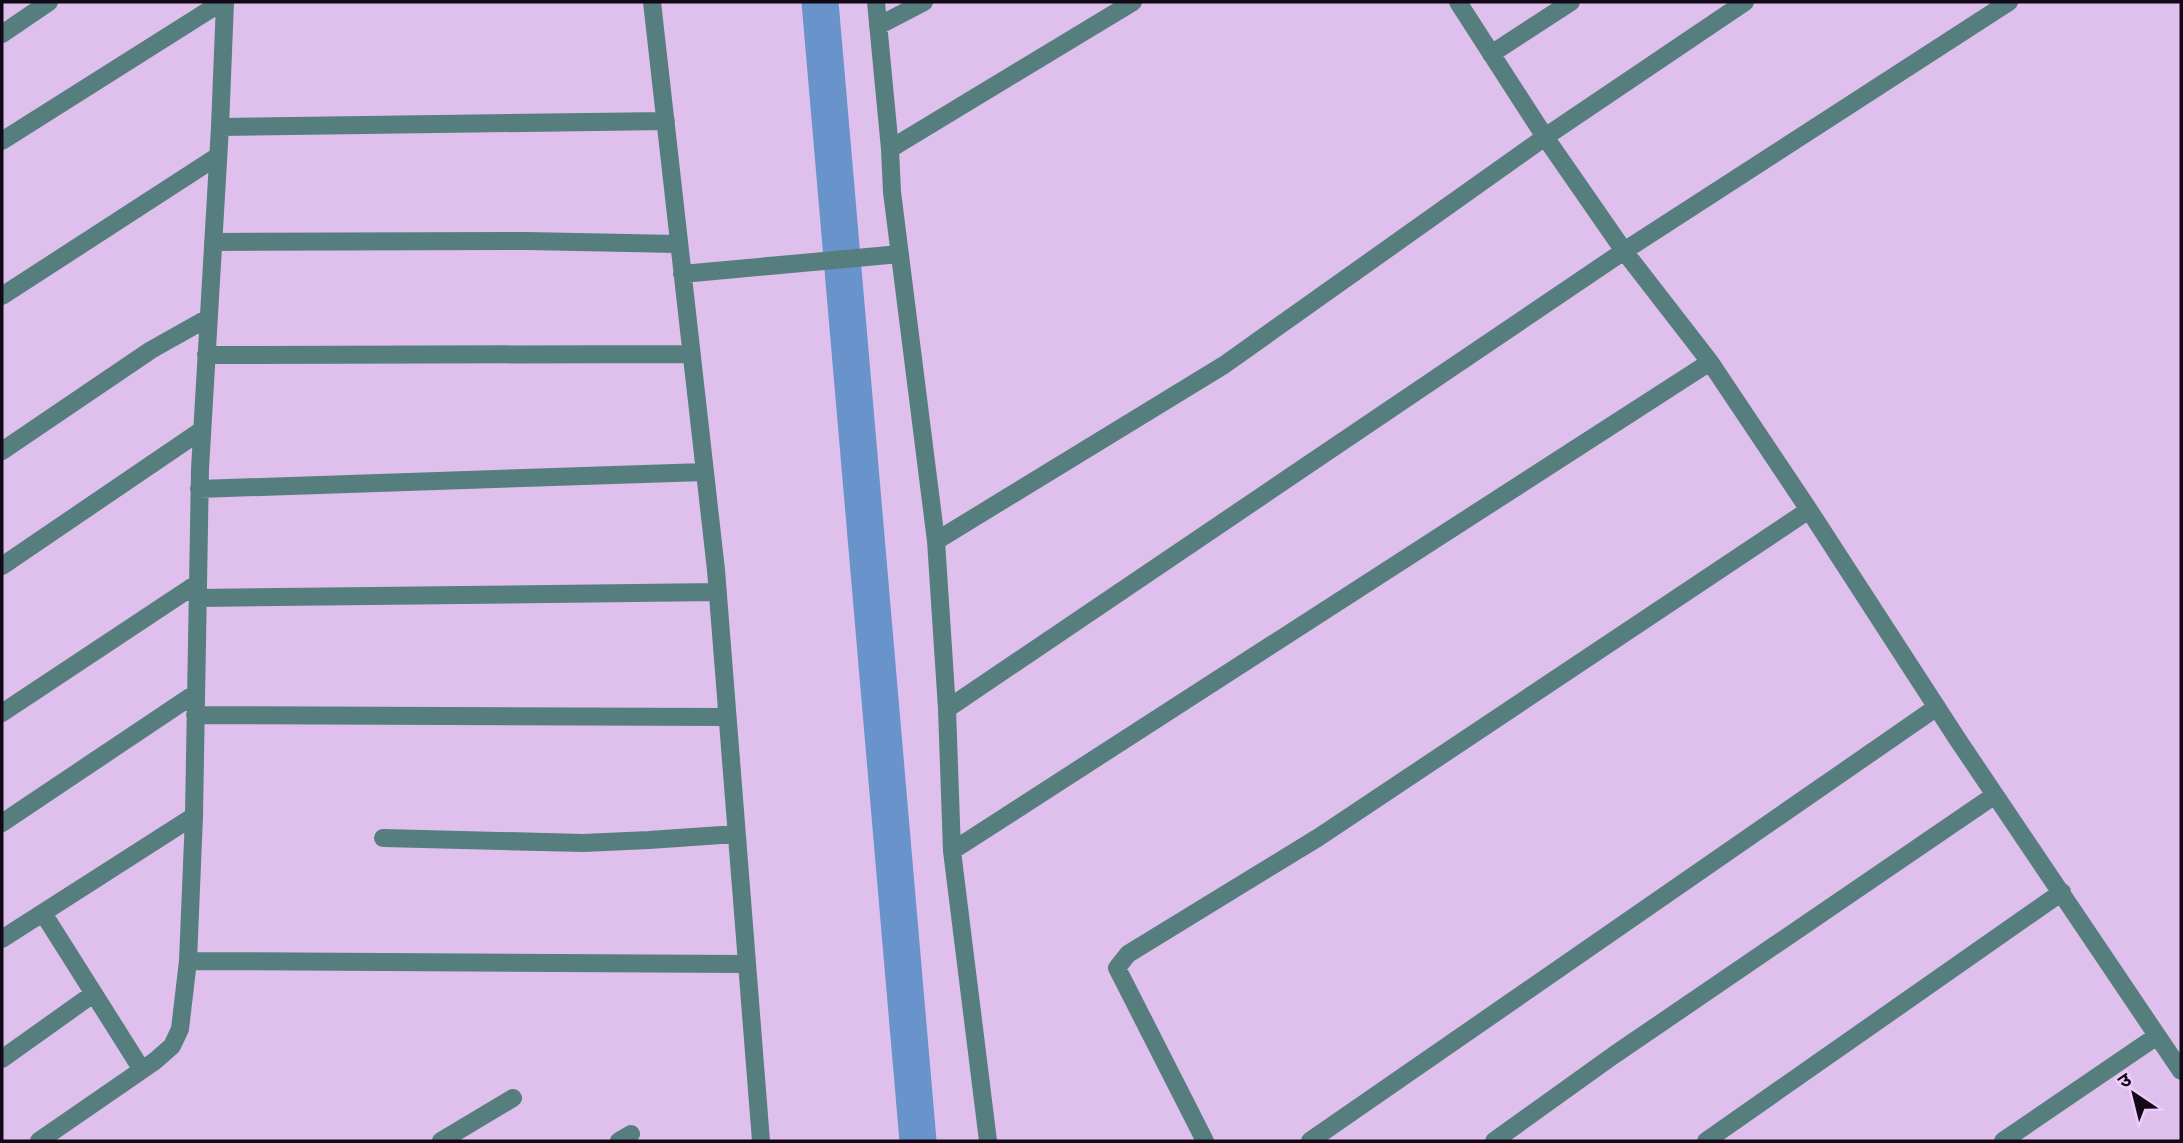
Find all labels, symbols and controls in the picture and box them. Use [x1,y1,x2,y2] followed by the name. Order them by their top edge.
[2099,1059,2169,1129] north arrow
[2112,1066,2138,1095] text: उ

